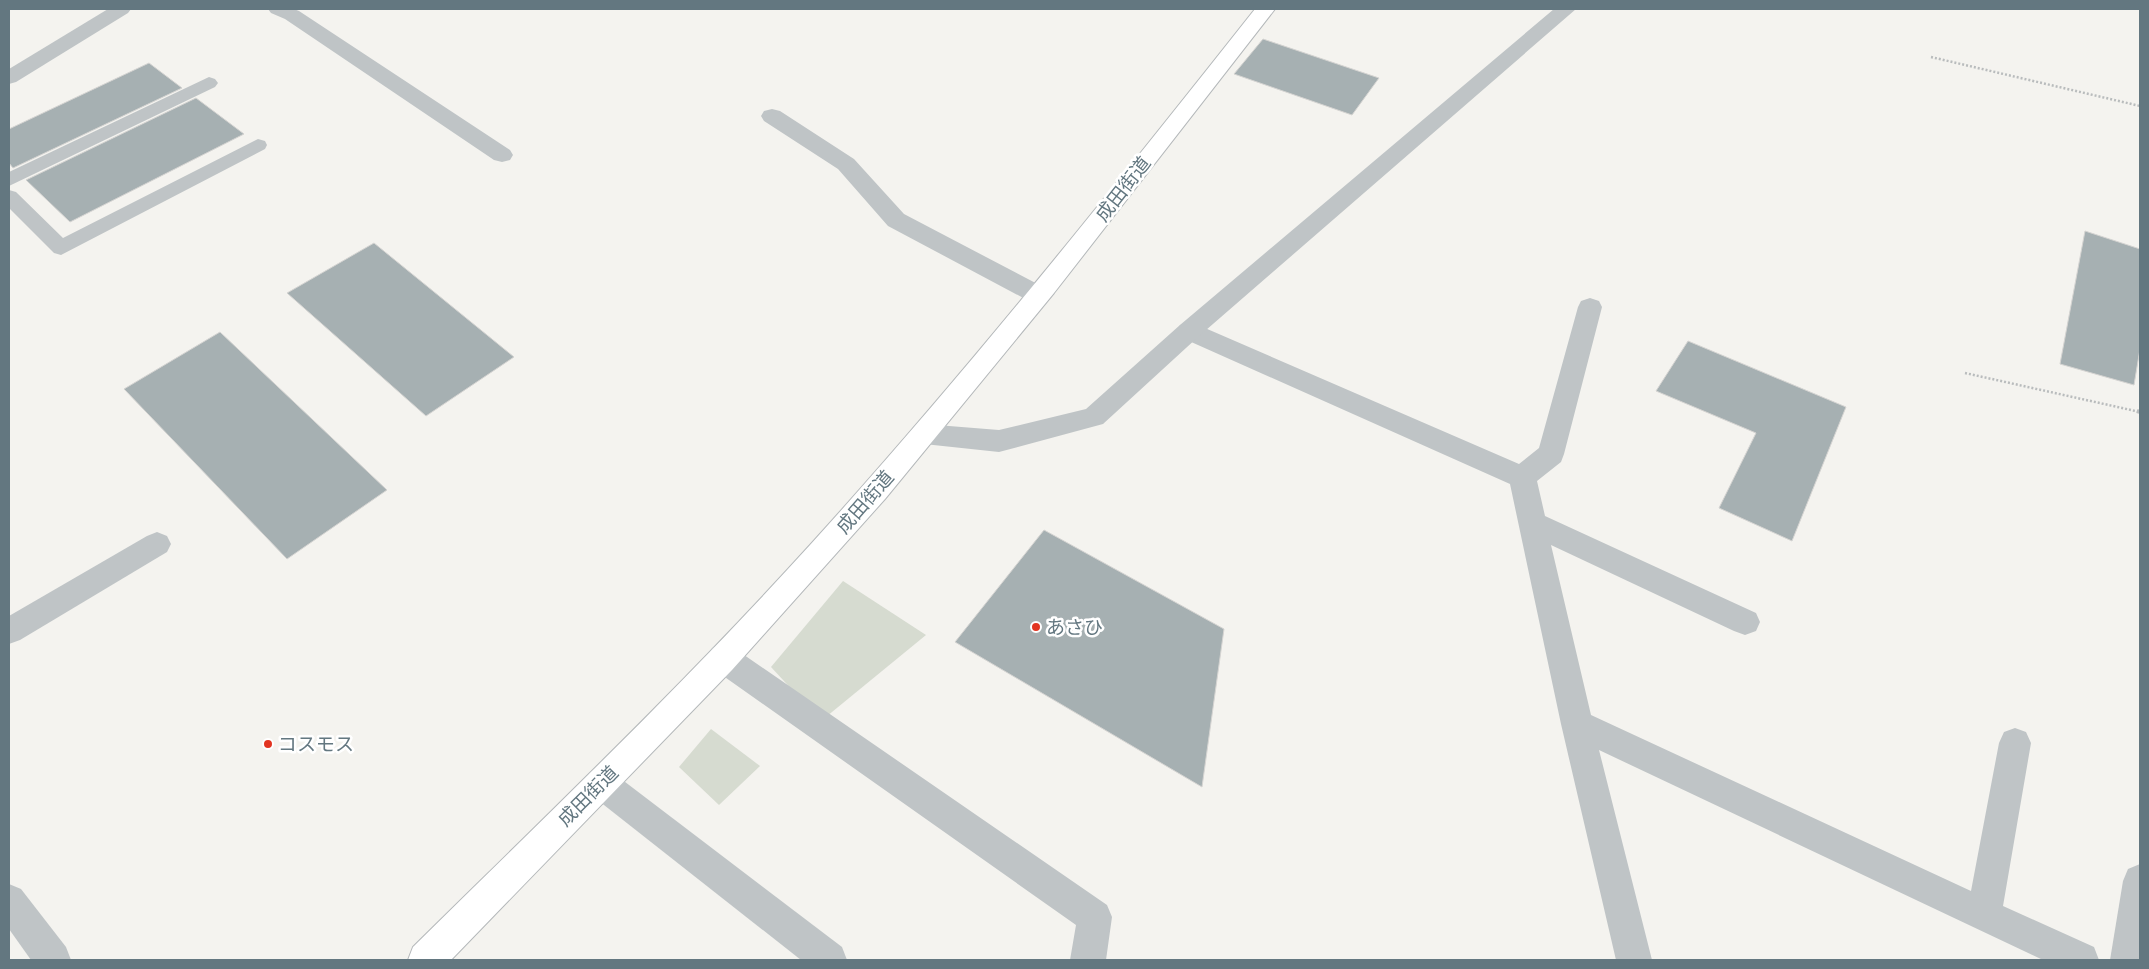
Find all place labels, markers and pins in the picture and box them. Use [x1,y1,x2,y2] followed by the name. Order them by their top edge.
[1046,616,1103,639] place label: あさひ
[1030,621,1042,633] marker: あさひ
[278,733,354,756] place label: コスモス
[262,738,274,750] marker: コスモス

